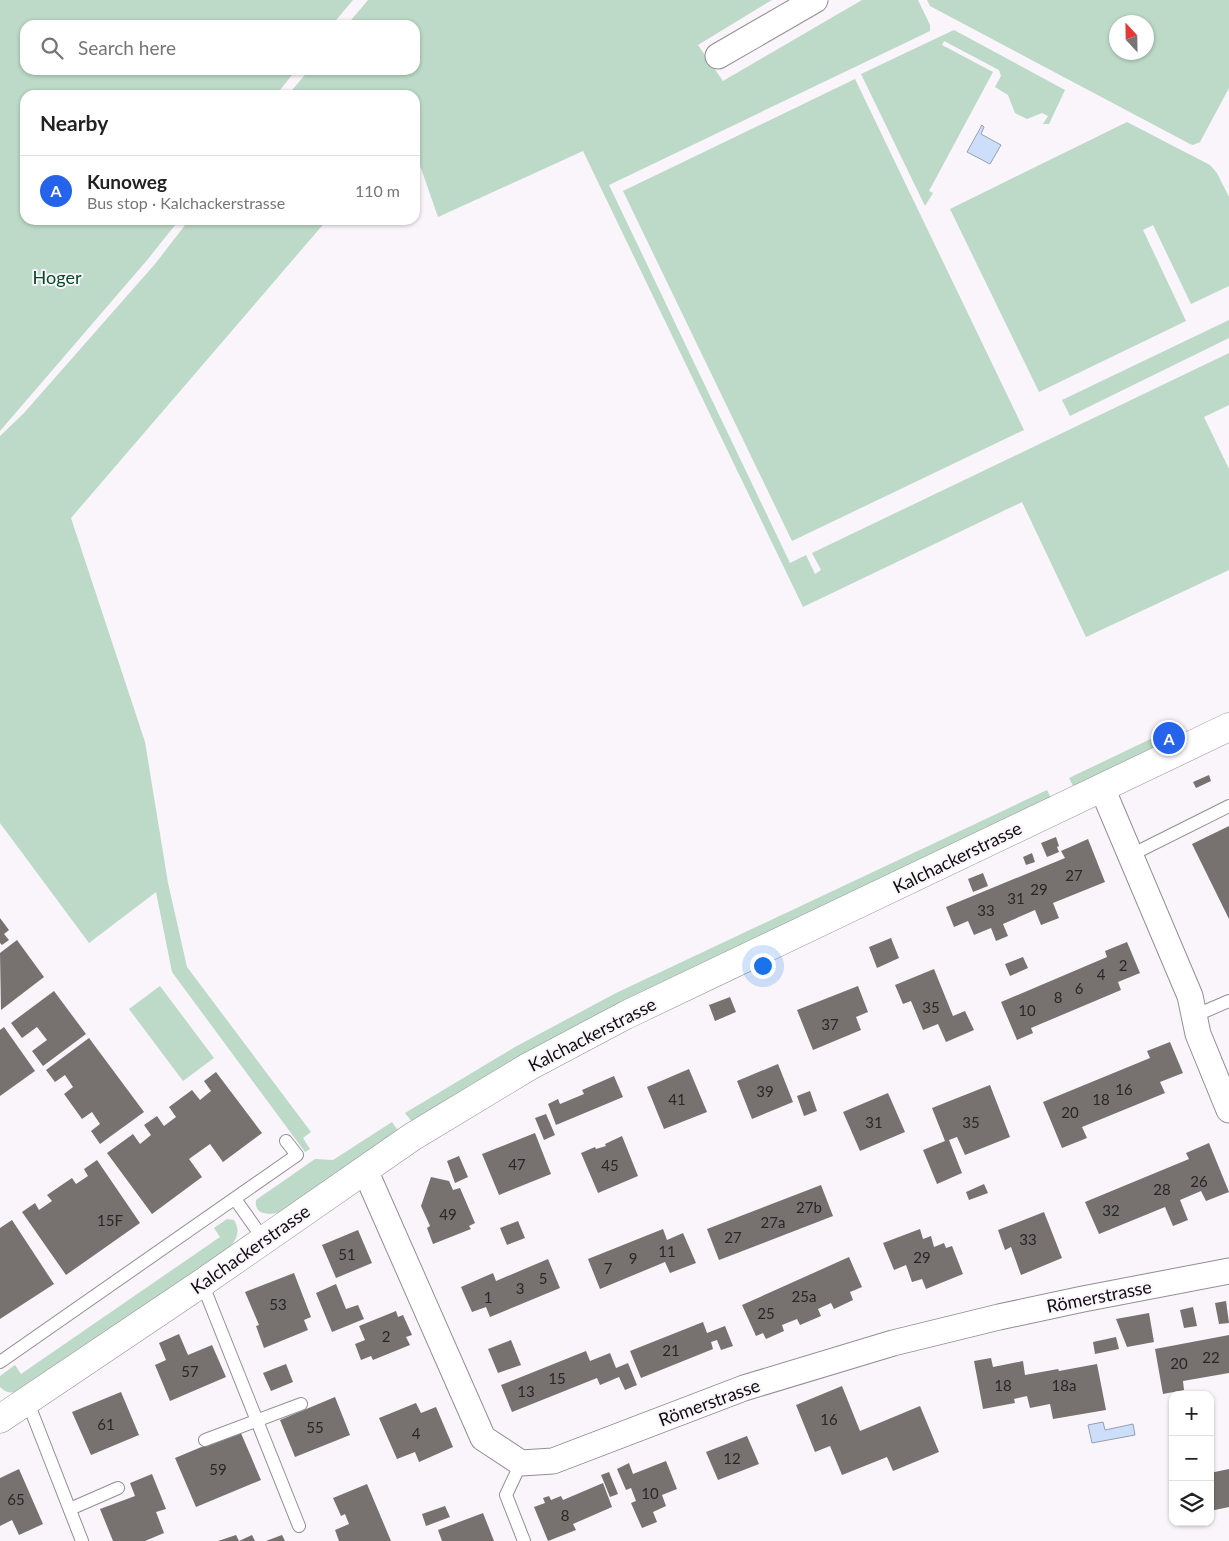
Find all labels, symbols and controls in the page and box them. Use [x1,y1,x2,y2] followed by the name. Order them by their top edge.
[1109,15,1154,60] north arrow
[20,20,420,75] search box
[38,34,66,62] icon: search
[78,36,176,59] text: Search here
[40,110,108,135] text: Nearby
[87,170,167,193] text: Kunoweg
[50,181,62,200] text: A
[355,181,400,200] text: 110 m
[87,193,285,212] text: Bus stop · Kalchackerstrasse
[33,266,82,288] park label: Hoger
[1153,719,1185,757] pin: A
[889,816,1025,898] street label: Kalchackerstrasse
[1065,866,1083,884] house number: 27
[1030,880,1048,898] house number: 29
[1007,889,1025,907] house number: 31
[977,901,995,919] house number: 33
[750,953,776,979] your location
[1119,956,1127,974] house number: 2
[1097,965,1106,983] house number: 4
[1075,979,1084,997] house number: 6
[1054,988,1062,1006] house number: 8
[524,992,660,1076] street label: Kalchackerstrasse
[922,998,940,1016] house number: 35
[1018,1001,1036,1019] house number: 10
[821,1015,839,1033] house number: 37
[1115,1080,1133,1098] house number: 16
[756,1082,774,1100] house number: 39
[668,1090,686,1108] house number: 41
[1092,1090,1110,1108] house number: 18
[1061,1103,1079,1121] house number: 20
[865,1113,883,1131] house number: 31
[962,1113,980,1131] house number: 35
[508,1155,526,1173] house number: 47
[601,1156,619,1174] house number: 45
[1190,1172,1208,1190] house number: 26
[1153,1180,1171,1198] house number: 28
[796,1198,822,1216] house number: 27b
[186,1200,314,1298] street label: Kalchackerstrasse
[1102,1201,1120,1219] house number: 32
[439,1205,457,1223] house number: 49
[97,1211,123,1229] house number: 15F
[761,1213,785,1231] house number: 27a
[724,1228,742,1246] house number: 27
[1019,1230,1037,1248] house number: 33
[658,1242,676,1260] house number: 11
[338,1245,356,1263] house number: 51
[913,1248,931,1266] house number: 29
[629,1249,637,1267] house number: 9
[604,1259,613,1277] house number: 7
[539,1269,547,1287] house number: 5
[1045,1275,1153,1317] street label: Römerstrasse
[516,1279,524,1297] house number: 3
[792,1287,816,1305] house number: 25a
[484,1288,492,1306] house number: 1
[269,1295,287,1313] house number: 53
[757,1304,775,1322] house number: 25
[382,1327,390,1345] house number: 2
[662,1341,680,1359] house number: 21
[1202,1348,1220,1366] house number: 22
[1170,1354,1188,1372] house number: 20
[181,1362,199,1380] house number: 57
[548,1369,566,1387] house number: 15
[655,1373,763,1431] street label: Römerstrasse
[994,1376,1012,1394] house number: 18
[1052,1376,1076,1394] house number: 18a
[517,1382,535,1400] house number: 13
[1169,1391,1214,1526] map controls
[1169,1391,1214,1436] button: +
[820,1410,838,1428] house number: 16
[97,1415,115,1433] house number: 61
[306,1418,324,1436] house number: 55
[412,1424,421,1442] house number: 4
[1169,1436,1214,1481] button: −
[723,1449,741,1467] house number: 12
[209,1460,227,1478] house number: 59
[1169,1481,1214,1526] button: layers
[641,1484,659,1502] house number: 10
[7,1490,25,1508] house number: 65
[561,1506,569,1524] house number: 8

